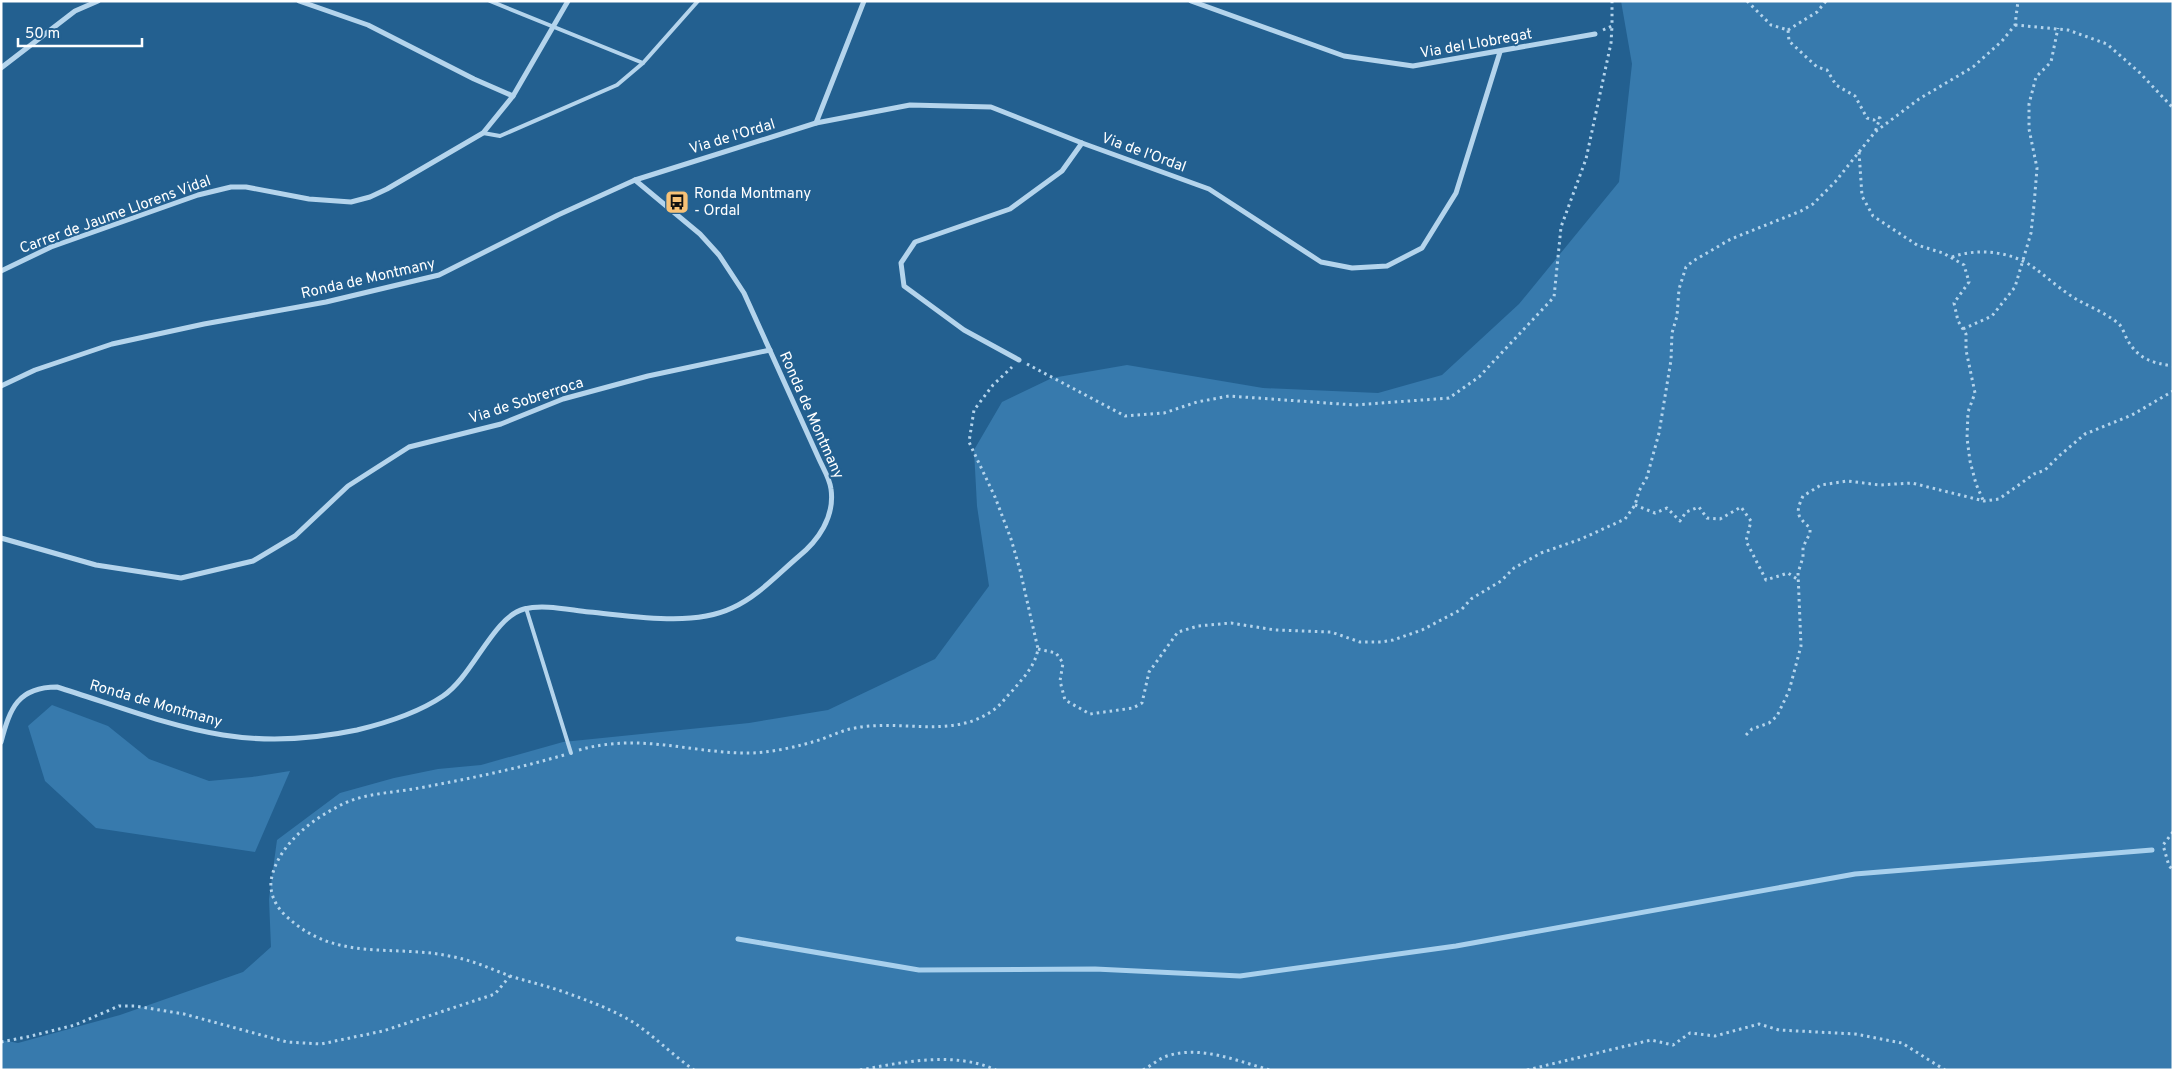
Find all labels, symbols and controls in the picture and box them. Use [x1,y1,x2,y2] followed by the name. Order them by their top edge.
[18,15,141,47] scale bar
[25,25,60,44] text: 50 m
[1419,25,1534,64] street label: Via del Llobregat
[687,115,778,160] street label: Via de l'Ordal
[1098,129,1189,178] street label: Via de l'Ordal
[17,172,214,259] street label: Carrer de Jaume Llorens Vidal
[694,185,811,221] place label: Ronda Montmany - Ordal
[664,189,690,215] bus stop icon: Ronda Montmany - Ordal
[299,255,437,304] street label: Ronda de Montmany
[774,349,847,482] street label: Ronda de Montmany
[467,374,586,429] street label: Via de Sobrerroca
[87,676,224,733] street label: Ronda de Montmany

